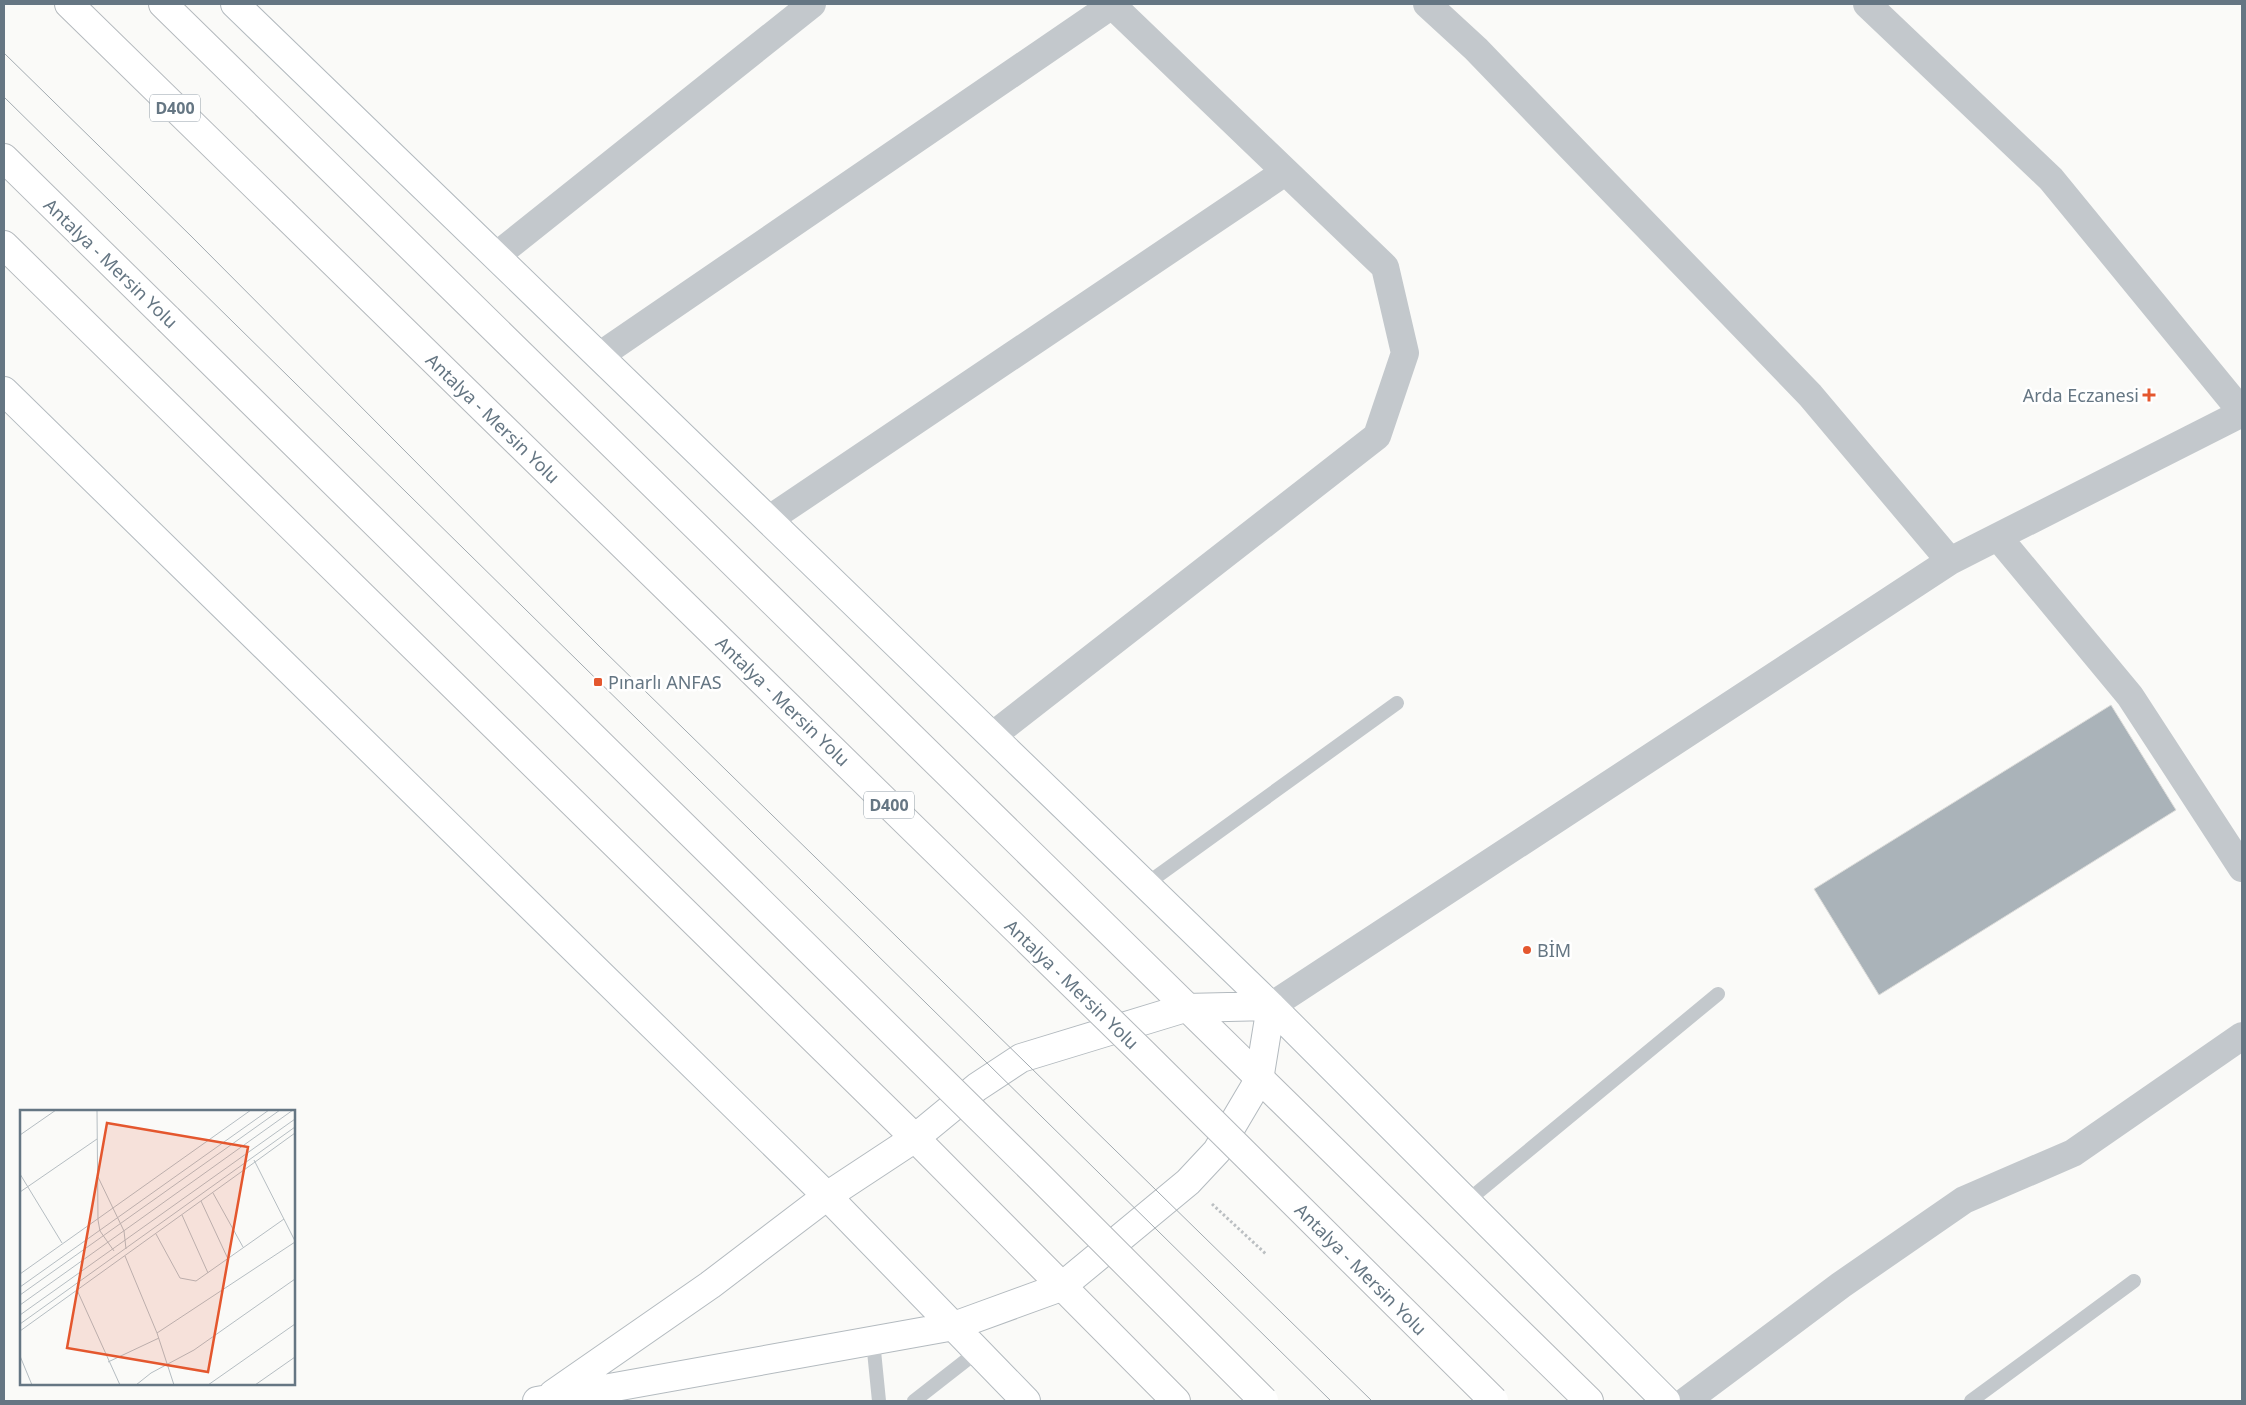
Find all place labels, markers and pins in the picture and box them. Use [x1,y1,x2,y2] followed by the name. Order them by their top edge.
[2023,383,2139,407] place label: Arda Eczanesi
[2143,389,2155,401] marker: Arda Eczanesi
[608,670,722,694] place label: Pınarlı ANFAS
[592,676,604,688] marker: Pınarlı ANFAS
[1537,938,1571,962] place label: BİM
[1521,944,1533,956] marker: BİM

